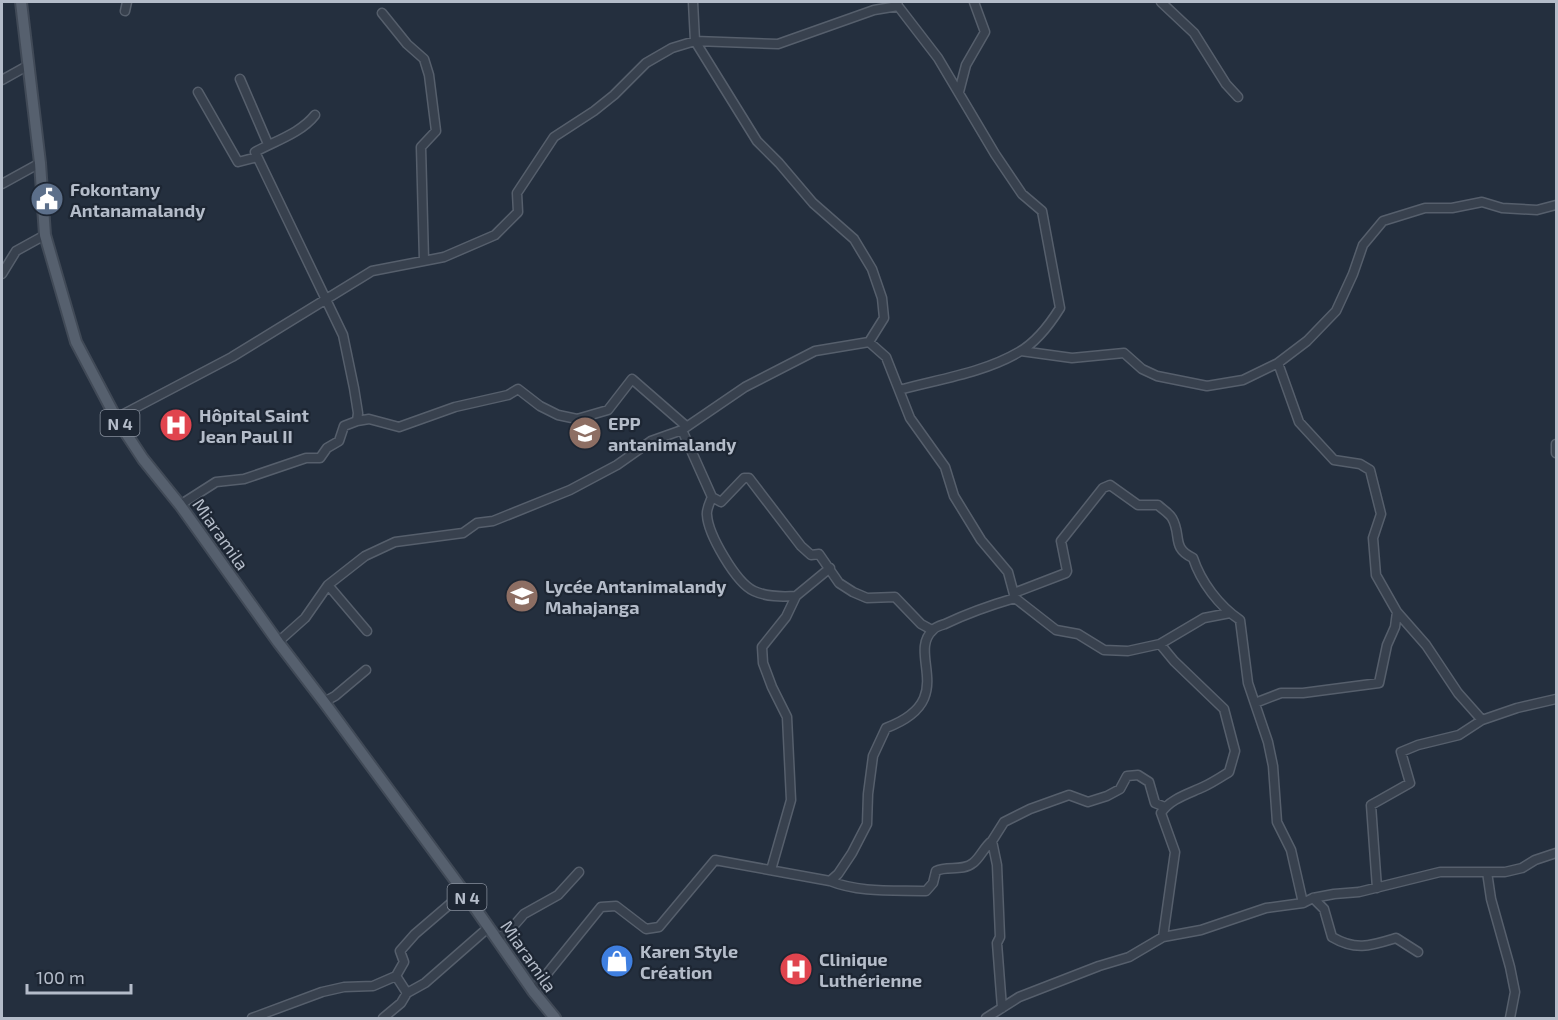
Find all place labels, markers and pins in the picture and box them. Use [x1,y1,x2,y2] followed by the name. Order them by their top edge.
[70,178,206,221] place label: Fokontany Antanamalandy
[29,181,65,217] public building icon: Fokontany Antanamalandy
[199,404,309,447] place label: Hôpital Saint Jean Paul II
[158,407,194,443] hospital icon: Hôpital Saint Jean Paul II
[608,412,737,455] place label: EPP antanimalandy
[567,415,603,451] school or university icon: EPP antanimalandy
[545,575,727,618] place label: Lycée Antanimalandy Mahajanga
[504,578,540,614] school or university icon: Lycée Antanimalandy Mahajanga
[640,940,738,983] place label: Karen Style Création
[599,943,635,979] shop icon: Karen Style Création
[819,948,922,991] place label: Clinique Luthérienne
[778,951,814,987] hospital icon: Clinique Luthérienne

